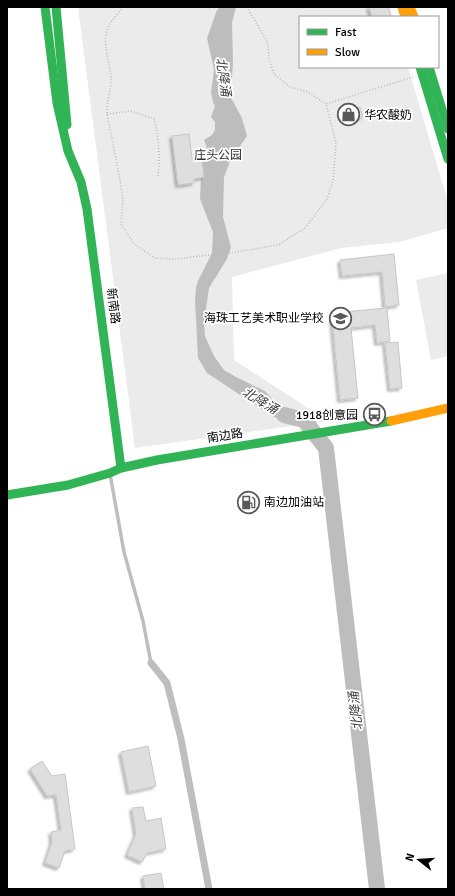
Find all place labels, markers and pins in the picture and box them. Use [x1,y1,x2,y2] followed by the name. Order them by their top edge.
[336,102,362,128] shop icon: 华农酸奶
[364,108,412,123] place label: 华农酸奶
[327,305,353,331] school or university icon: 海珠工艺美术职业学校
[204,311,324,326] place label: 海珠工艺美术职业学校
[361,402,387,428] bus stop icon: 1918创意园
[296,408,358,423] place label: 1918创意园
[235,489,261,515] fuel station icon: 南边加油站
[264,495,324,510] place label: 南边加油站

